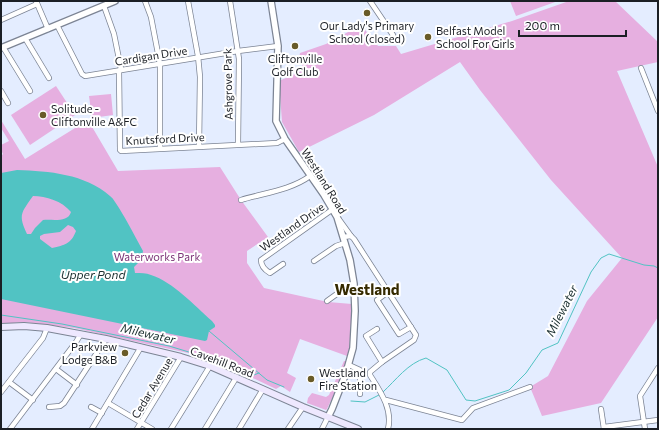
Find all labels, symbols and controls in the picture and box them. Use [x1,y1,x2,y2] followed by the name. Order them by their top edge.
[362,8,372,18] marker: Our Lady's Primary School (closed)
[519,12,626,38] scale bar
[525,18,560,32] text: 200 m
[320,19,415,45] place label: Our Lady's Primary School (closed)
[436,24,514,50] place label: Belfast Model School For Girls
[423,32,433,42] marker: Belfast Model School For Girls
[290,41,300,51] marker: Cliftonville Golf Club
[114,43,188,68] street label: Cardigan Drive
[220,48,235,120] street label: Ashgrove Park
[268,52,322,78] place label: Cliftonville Golf Club
[51,102,137,128] place label: Solitude - Cliftonville A&FC
[38,110,48,120] marker: Solitude - Cliftonville A&FC
[125,130,205,147] street label: Knutsford Drive
[299,146,350,216] street label: Westland Road
[257,199,327,254] street label: Westland Drive
[114,250,200,263] park label: Waterworks Park
[61,267,126,281] water label: Upper Pond
[334,280,400,298] district label: Westland
[542,282,580,338] water label: Milewater
[120,320,178,346] water label: Milewater
[62,340,117,366] place label: Parkview Lodge B&B
[189,343,256,380] street label: Cavehill Road
[120,348,130,358] marker: Parkview Lodge B&B
[128,355,175,421] street label: Cedar Avenue
[319,366,377,392] place label: Westland Fire Station
[306,374,316,384] marker: Westland Fire Station

